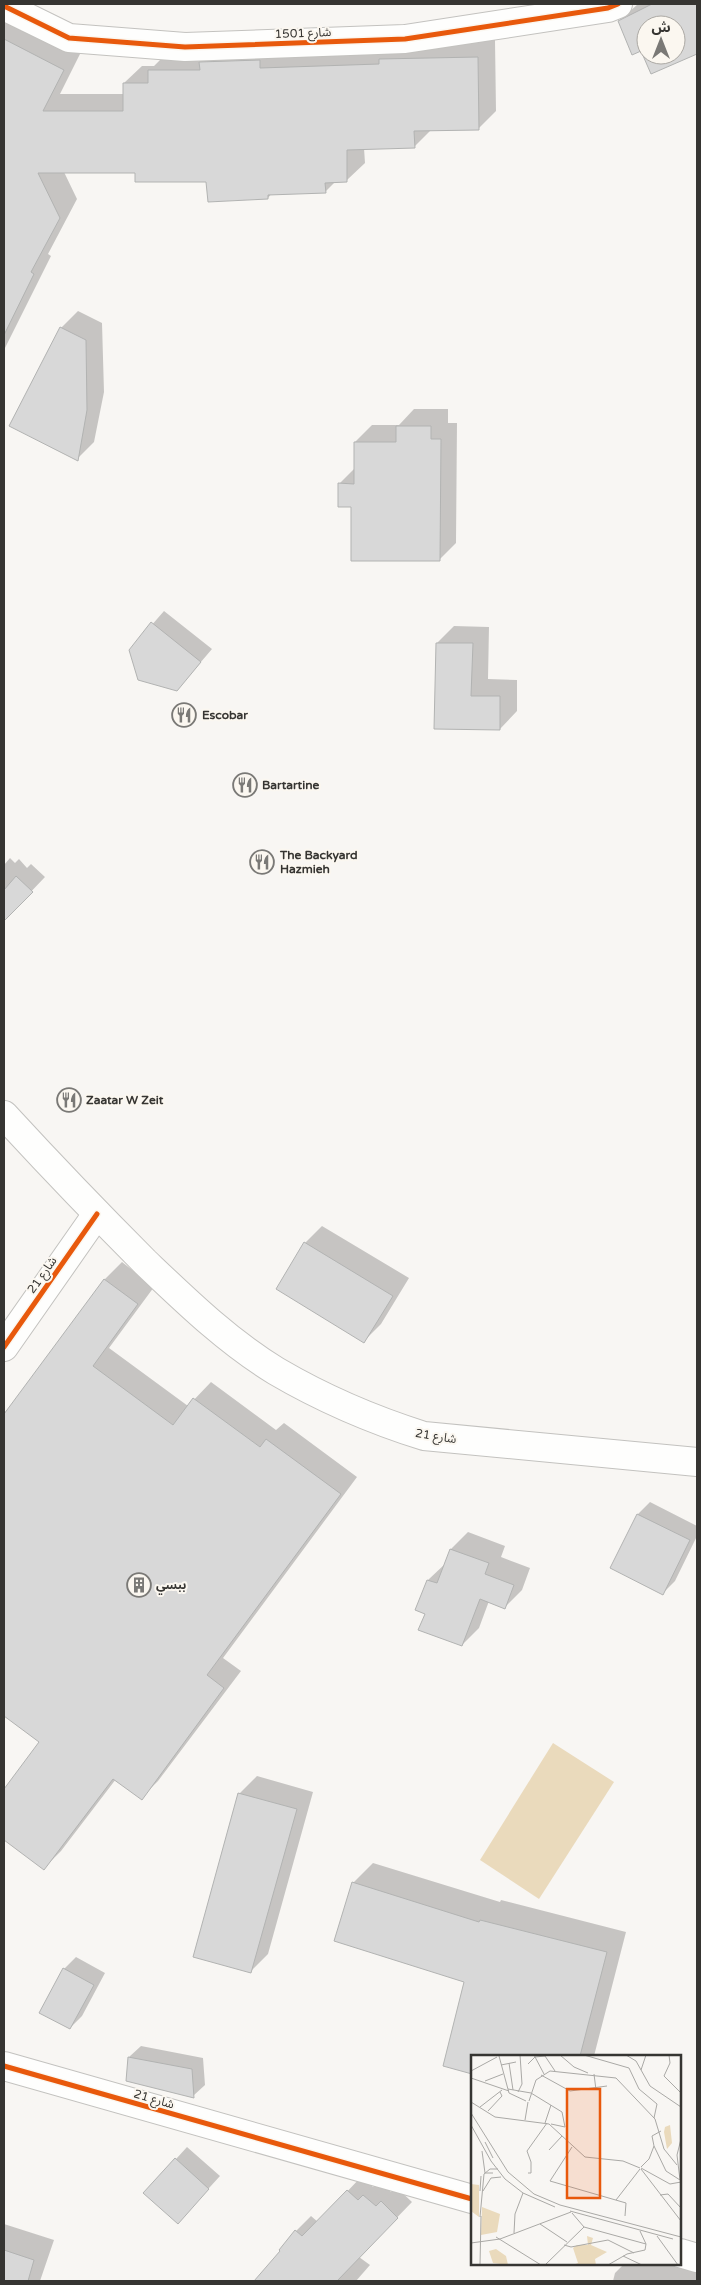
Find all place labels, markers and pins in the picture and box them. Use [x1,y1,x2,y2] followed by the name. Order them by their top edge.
[171,702,197,728] restaurant icon: Escobar
[202,708,248,722] place label: Escobar
[232,772,258,798] restaurant icon: Bartartine
[262,778,319,792] place label: Bartartine
[279,848,358,876] place label: The Backyard Hazmieh
[249,849,275,875] restaurant icon: The Backyard Hazmieh
[56,1087,82,1113] restaurant icon: Zaatar W Zeit
[86,1093,164,1107] place label: Zaatar W Zeit
[126,1572,152,1598] building icon: ببسي
[156,1578,186,1595] place label: ببسي

